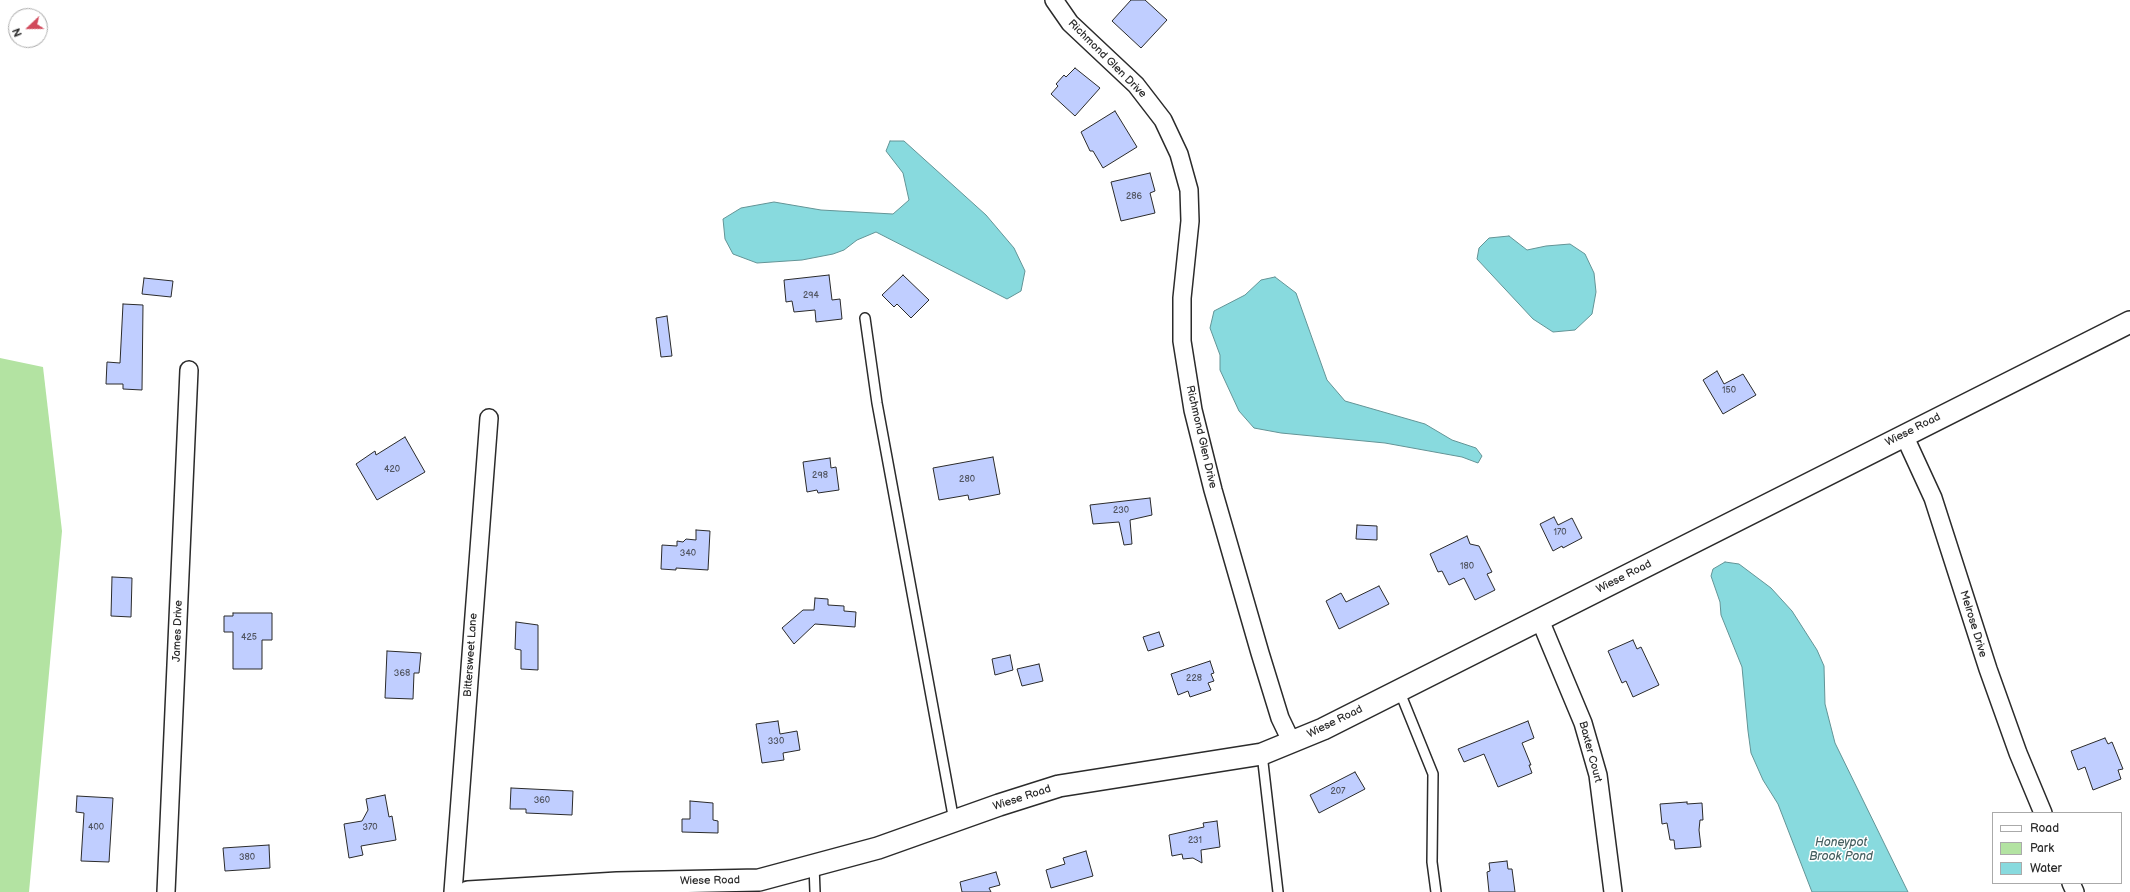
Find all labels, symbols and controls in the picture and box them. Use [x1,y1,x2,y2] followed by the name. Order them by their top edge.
[8,8,48,48] north arrow
[1065,17,1149,101] street label: Richmond Glen Drive
[10,26,25,39] text: N
[1126,192,1142,202] house number: 286
[803,291,819,301] house number: 294
[1183,384,1219,490] street label: Richmond Glen Drive
[1722,386,1736,396] house number: 150
[1883,410,1943,450] street label: Wiese Road
[384,465,400,475] house number: 420
[812,471,828,481] house number: 298
[959,475,975,485] house number: 280
[1113,506,1129,516] house number: 230
[1553,528,1567,538] house number: 170
[680,549,696,559] house number: 340
[1594,557,1654,597] street label: Wiese Road
[1460,562,1474,572] house number: 180
[1957,589,1989,659] street label: Melrose Drive
[170,600,186,662] street label: James Drive
[461,613,481,697] street label: Bittersweet Lane
[241,633,257,643] house number: 425
[394,669,410,679] house number: 368
[1186,674,1202,684] house number: 228
[1305,703,1365,741] street label: Wiese Road
[1575,720,1605,784] street label: Baxter Court
[768,737,784,747] house number: 330
[991,782,1053,814] street label: Wiese Road
[1330,787,1346,797] house number: 207
[534,796,550,806] house number: 360
[1992,812,2122,884] legend
[2030,821,2059,836] text: Road
[88,823,104,833] house number: 400
[362,823,378,833] house number: 370
[1188,836,1202,846] house number: 231
[1809,836,1873,864] water label: Honeypot Brook Pond
[2030,841,2054,856] text: Park
[239,853,255,863] house number: 380
[2030,861,2062,876] text: Water
[680,874,740,888] street label: Wiese Road

